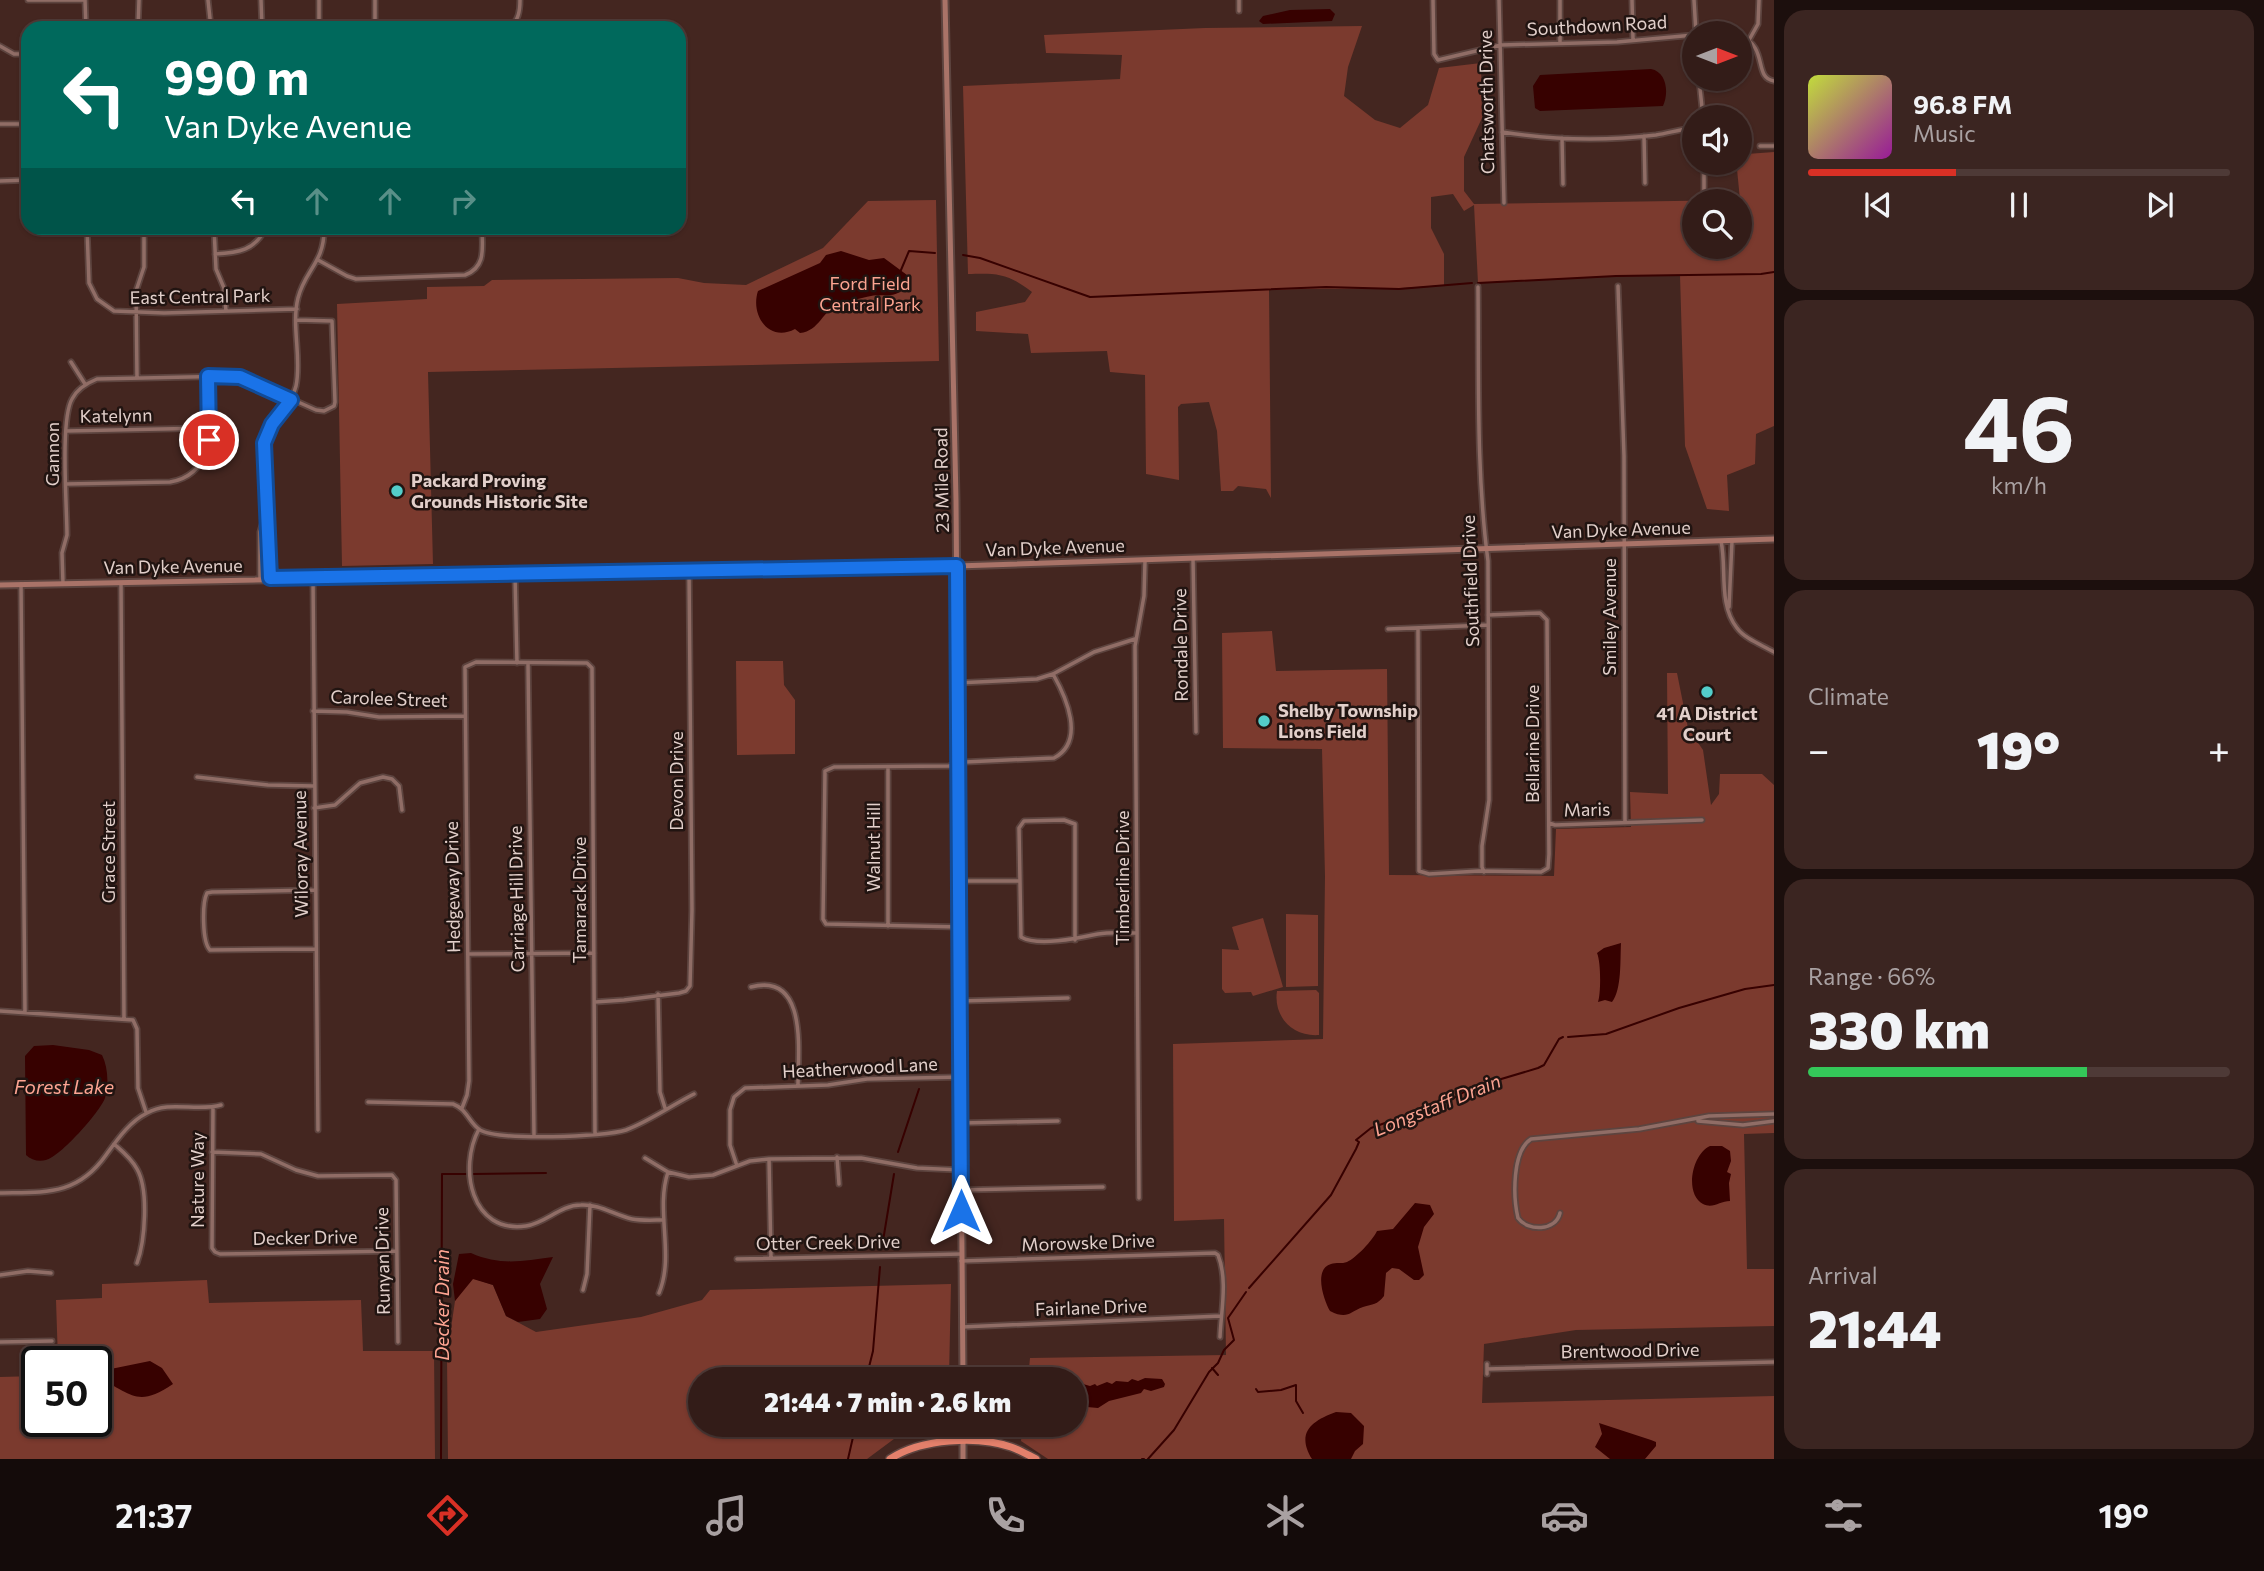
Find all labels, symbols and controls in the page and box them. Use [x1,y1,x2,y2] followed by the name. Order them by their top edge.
[1526,10,1667,40] street label: Southdown Road
[1682,21,1752,91] north arrow
[1682,21,1752,259] map controls
[1474,30,1498,174] street label: Chatsworth Drive
[164,45,309,105] text: 990 m
[49,49,140,140] icon: left
[1913,88,2012,119] text: 96.8 FM
[164,105,412,145] text: Van Dyke Avenue
[1682,105,1752,175] button: sound
[1913,119,1976,147] text: Music
[225,182,263,220] icon: left
[298,182,336,220] icon: ahead
[371,182,409,220] icon: ahead
[444,182,482,220] icon: right
[1859,186,1897,224] icon: previous
[2000,186,2038,224] icon: pause
[2141,186,2179,224] icon: next
[1682,189,1752,259] button: search
[819,272,921,315] park label: Ford Field Central Park
[129,284,271,308] street label: East Central Park
[1963,369,2075,481] text: 46
[79,403,153,427] street label: Katelynn
[179,410,239,470] pin
[190,421,228,459] icon: arrive
[41,422,63,486] street label: Gannon
[929,427,953,533] street label: 23 Mile Road
[411,469,588,512] place label: Packard Proving Grounds Historic Site
[1991,471,2047,499] text: km/h
[389,483,405,499] marker: Packard Proving Grounds Historic Site
[1457,515,1483,647] street label: Southfield Drive
[1551,516,1691,542] street label: Van Dyke Avenue
[985,534,1125,560] street label: Van Dyke Avenue
[103,554,243,578] street label: Van Dyke Avenue
[1598,558,1620,676] street label: Smiley Avenue
[1168,588,1192,702] street label: Rondale Drive
[1808,682,1889,710] text: Climate
[1699,684,1715,700] marker: 41 A District Court
[330,685,448,711] street label: Carolee Street
[1521,685,1543,803] street label: Bellarine Drive
[1278,699,1418,742] place label: Shelby Township Lions Field
[1656,702,1758,745] place label: 41 A District Court
[1256,713,1272,729] marker: Shelby Township Lions Field
[1977,716,2060,780] text: 19°
[1808,725,1830,772] text: −
[2208,725,2230,772] text: +
[665,731,687,831] street label: Devon Drive
[288,790,312,918] street label: Wiloray Avenue
[1564,798,1610,820] street label: Maris
[97,801,119,903] street label: Grace Street
[862,802,884,892] street label: Walnut Hill
[1111,810,1133,946] street label: Timberline Drive
[440,821,464,953] street label: Hedgeway Drive
[504,825,528,973] street label: Carriage Hill Drive
[568,837,590,963] street label: Tamarack Drive
[1808,962,1935,990] text: Range · 66%
[1808,996,1990,1060] text: 330 km
[782,1052,938,1082] street label: Heatherwood Lane
[1370,1069,1504,1140] water label: Longstaff Drain
[14,1075,114,1098] water label: Forest Lake
[186,1132,208,1228] street label: Nature Way
[924,1174,998,1248] position arrow
[370,1207,394,1315] street label: Runyan Drive
[252,1225,357,1249] street label: Decker Drive
[1021,1229,1155,1255] street label: Morowske Drive
[756,1230,900,1254] street label: Otter Creek Drive
[430,1249,453,1361] water label: Decker Drain
[1808,1261,1878,1289] text: Arrival
[1035,1294,1147,1320] street label: Fairlane Drive
[1808,1295,1941,1359] text: 21:44
[1560,1338,1699,1362] street label: Brentwood Drive
[21,1346,112,1437] speed limit sign: 50
[764,1386,1011,1417] text: 21:44 · 7 min · 2.6 km
[423,1491,472,1540] icon: directions
[702,1491,751,1540] icon: music
[981,1491,1030,1540] icon: phone
[1261,1491,1310,1540] icon: climate
[1540,1491,1589,1540] icon: car
[1819,1491,1868,1540] icon: filters
[115,1495,192,1535] text: 21:37
[2099,1495,2149,1535] text: 19°

